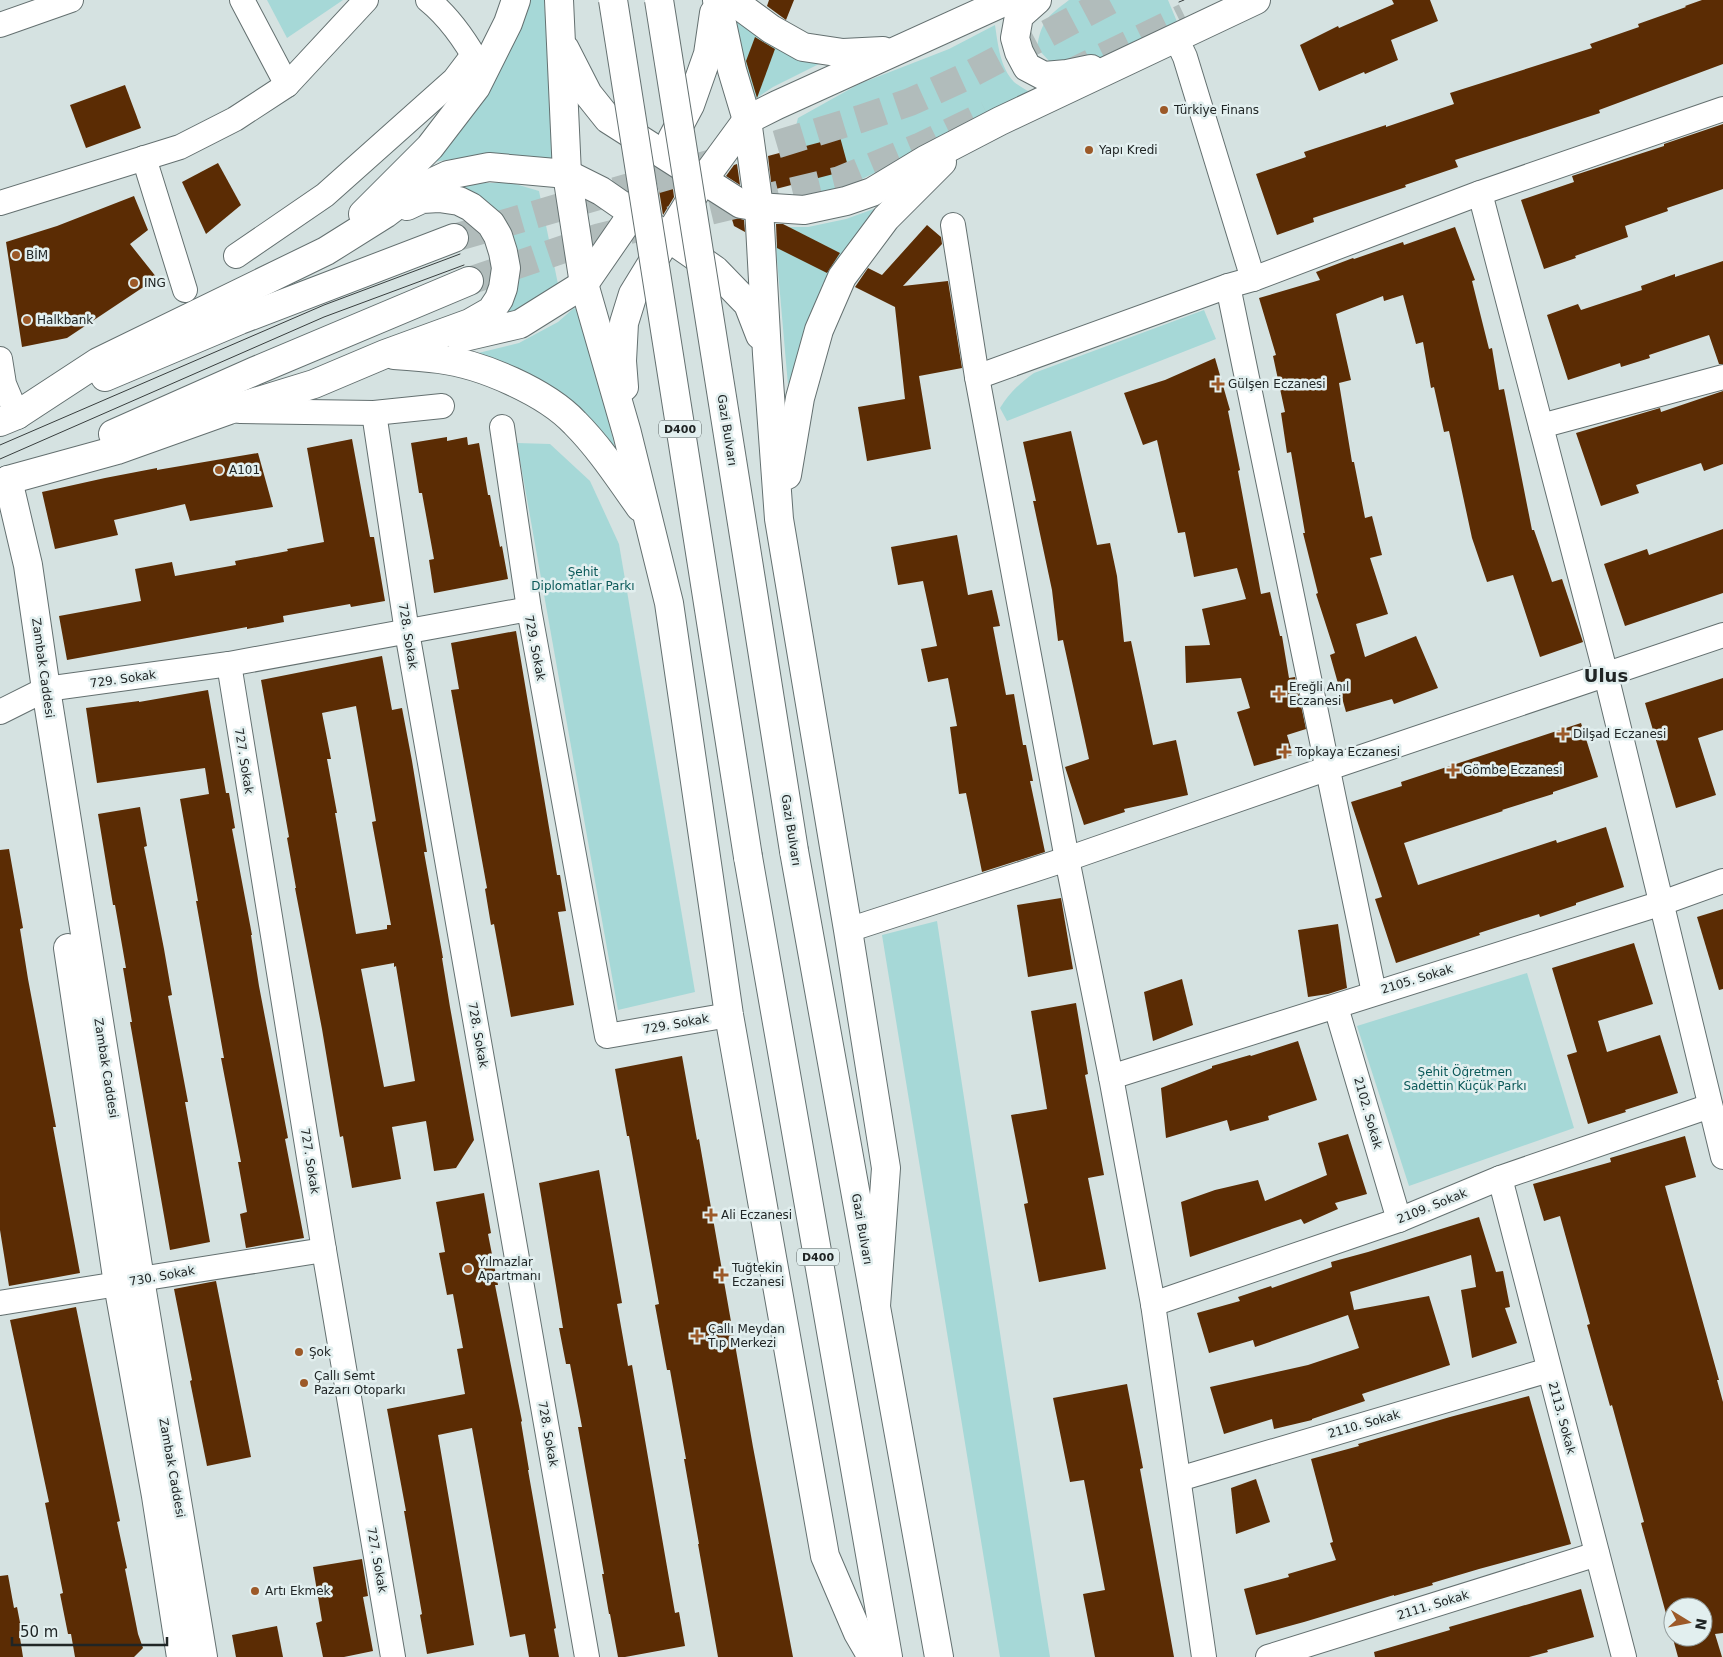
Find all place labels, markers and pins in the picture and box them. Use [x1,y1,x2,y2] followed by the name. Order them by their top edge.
[1173,103,1259,117] place label: Türkiye Finans
[1158,104,1170,116] marker: Türkiye Finans
[1098,143,1158,157] place label: Yapı Kredi
[1083,144,1095,156] marker: Yapı Kredi
[26,247,48,262] place label: BİM
[10,249,22,261] marker: BİM
[144,276,166,290] place label: ING
[128,277,140,289] marker: ING
[37,313,93,327] place label: Halkbank
[21,314,33,326] marker: Halkbank
[1228,377,1326,391] place label: Gülşen Eczanesi
[1212,378,1224,390] marker: Gülşen Eczanesi
[229,463,260,477] place label: A101
[213,464,225,476] marker: A101
[1289,680,1349,708] place label: Ereğli Anıl Eczanesi
[1273,688,1285,700] marker: Ereğli Anıl Eczanesi
[1573,727,1666,741] place label: Dilşad Eczanesi
[1557,728,1569,740] marker: Dilşad Eczanesi
[1294,745,1400,759] place label: Topkaya Eczanesi
[1279,746,1291,758] marker: Topkaya Eczanesi
[1463,763,1563,777] place label: Gömbe Eczanesi
[1447,764,1459,776] marker: Gömbe Eczanesi
[721,1208,792,1222] place label: Ali Eczanesi
[705,1209,717,1221] marker: Ali Eczanesi
[477,1255,541,1283] place label: Yılmazlar Apartmanı
[731,1261,784,1289] place label: Tuğtekin Eczanesi
[462,1263,474,1275] marker: Yılmazlar Apartmanı
[716,1269,728,1281] marker: Tuğtekin Eczanesi
[707,1322,785,1350] place label: Çallı Meydan Tıp Merkezi
[690,1329,704,1343] marker: Çallı Meydan Tıp Merkezi
[309,1345,331,1359] place label: Şok
[293,1346,305,1358] marker: Şok
[314,1369,405,1397] place label: Çallı Semt Pazarı Otoparkı
[298,1377,310,1389] marker: Çallı Semt Pazarı Otoparkı
[265,1584,331,1598] place label: Artı Ekmek
[249,1585,261,1597] marker: Artı Ekmek

